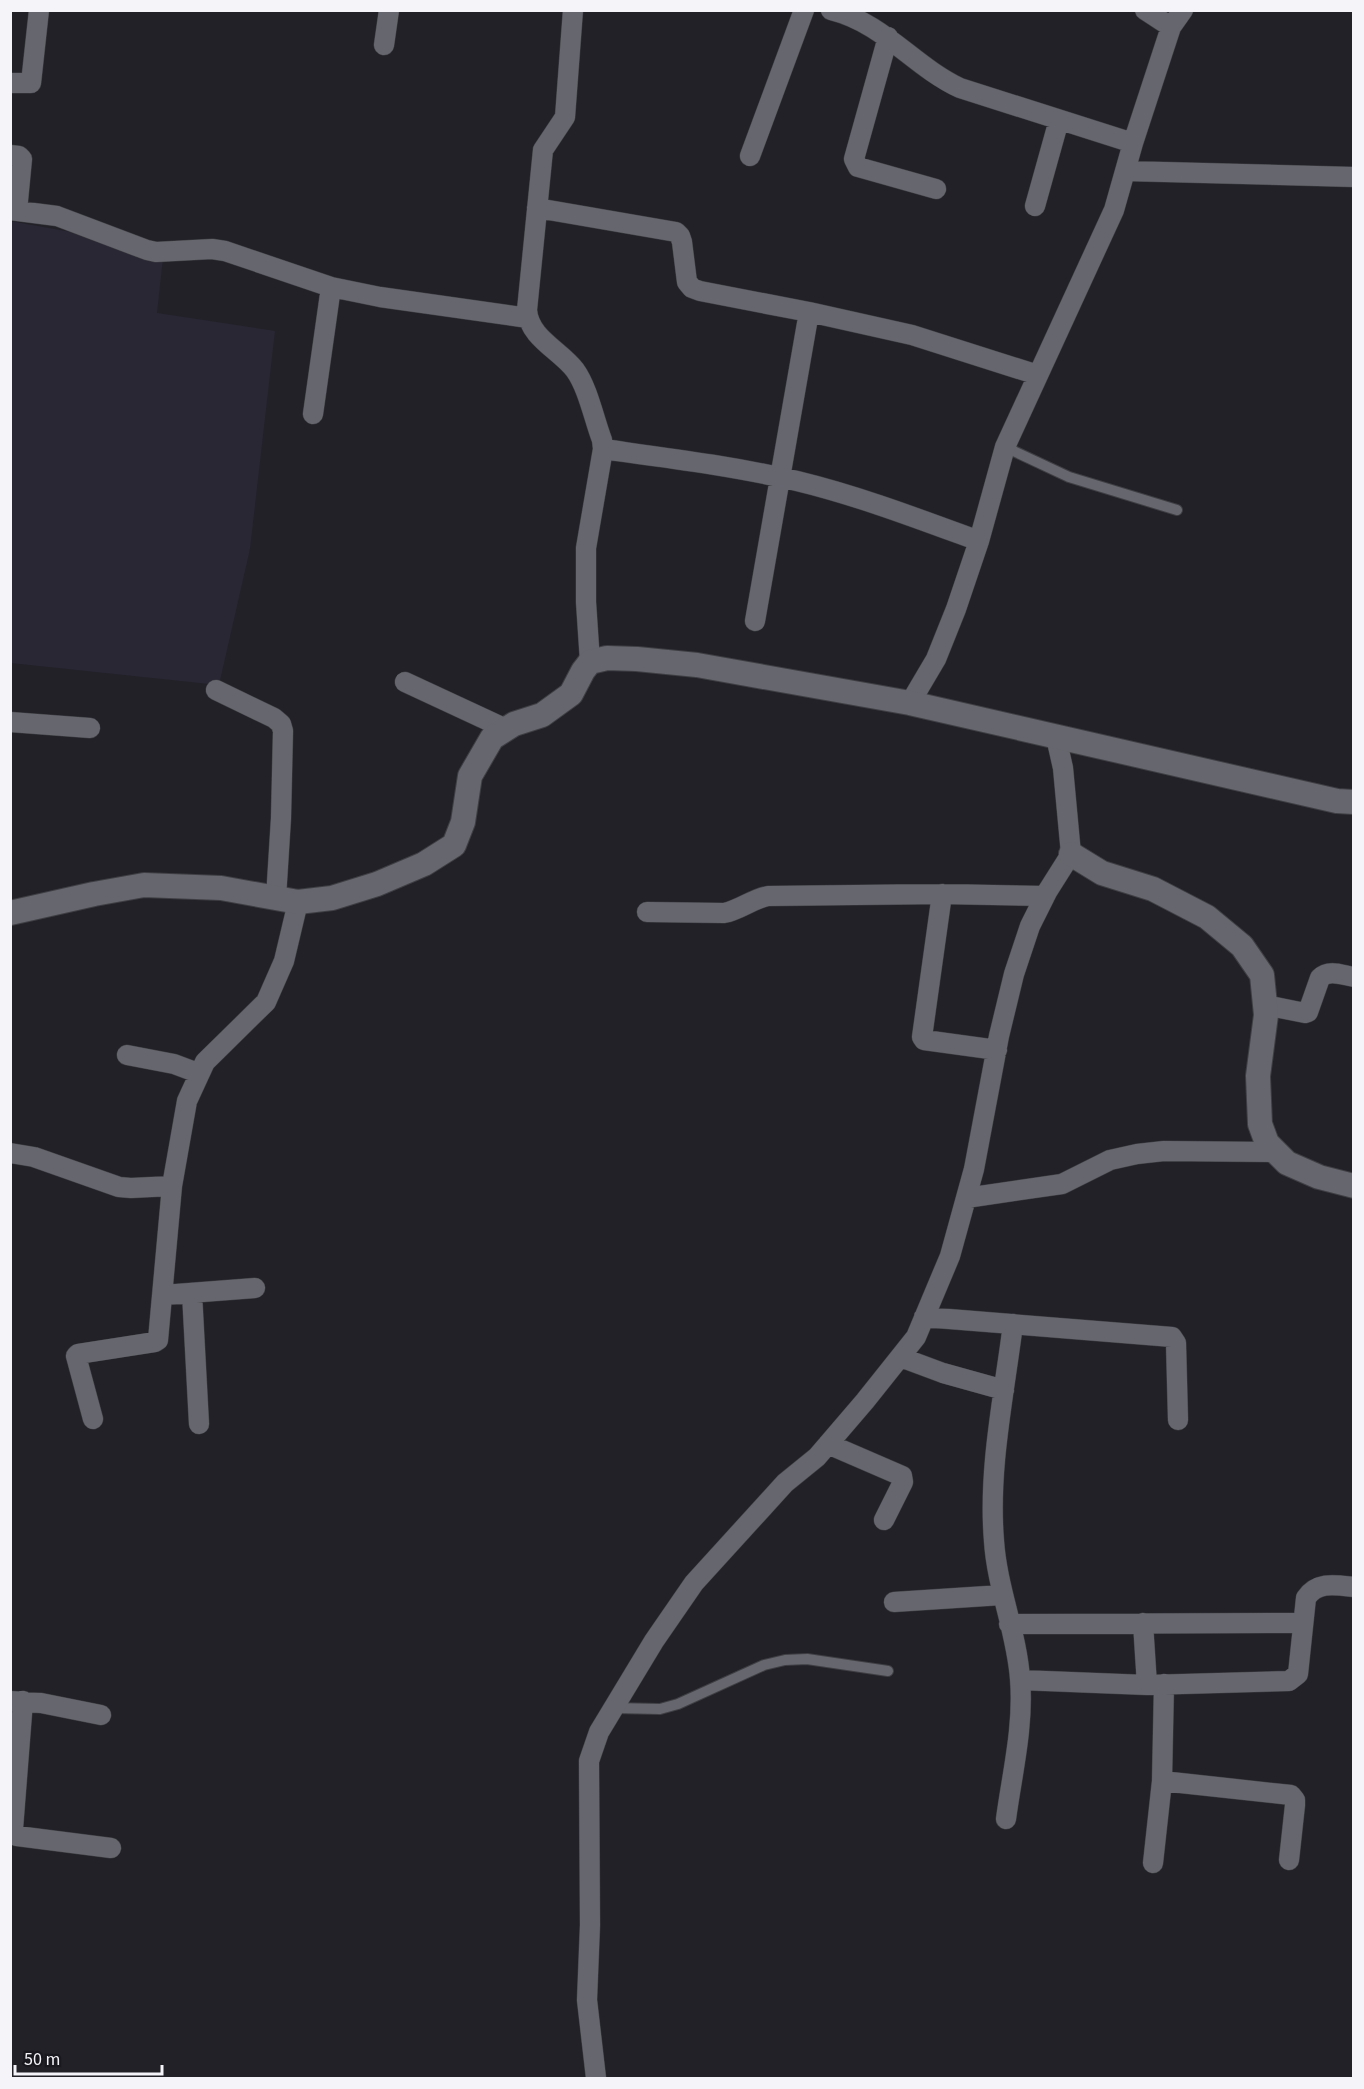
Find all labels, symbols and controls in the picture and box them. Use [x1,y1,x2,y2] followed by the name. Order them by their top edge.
[15,2038,162,2076] scale bar
[24,2047,60,2072] text: 50 m

